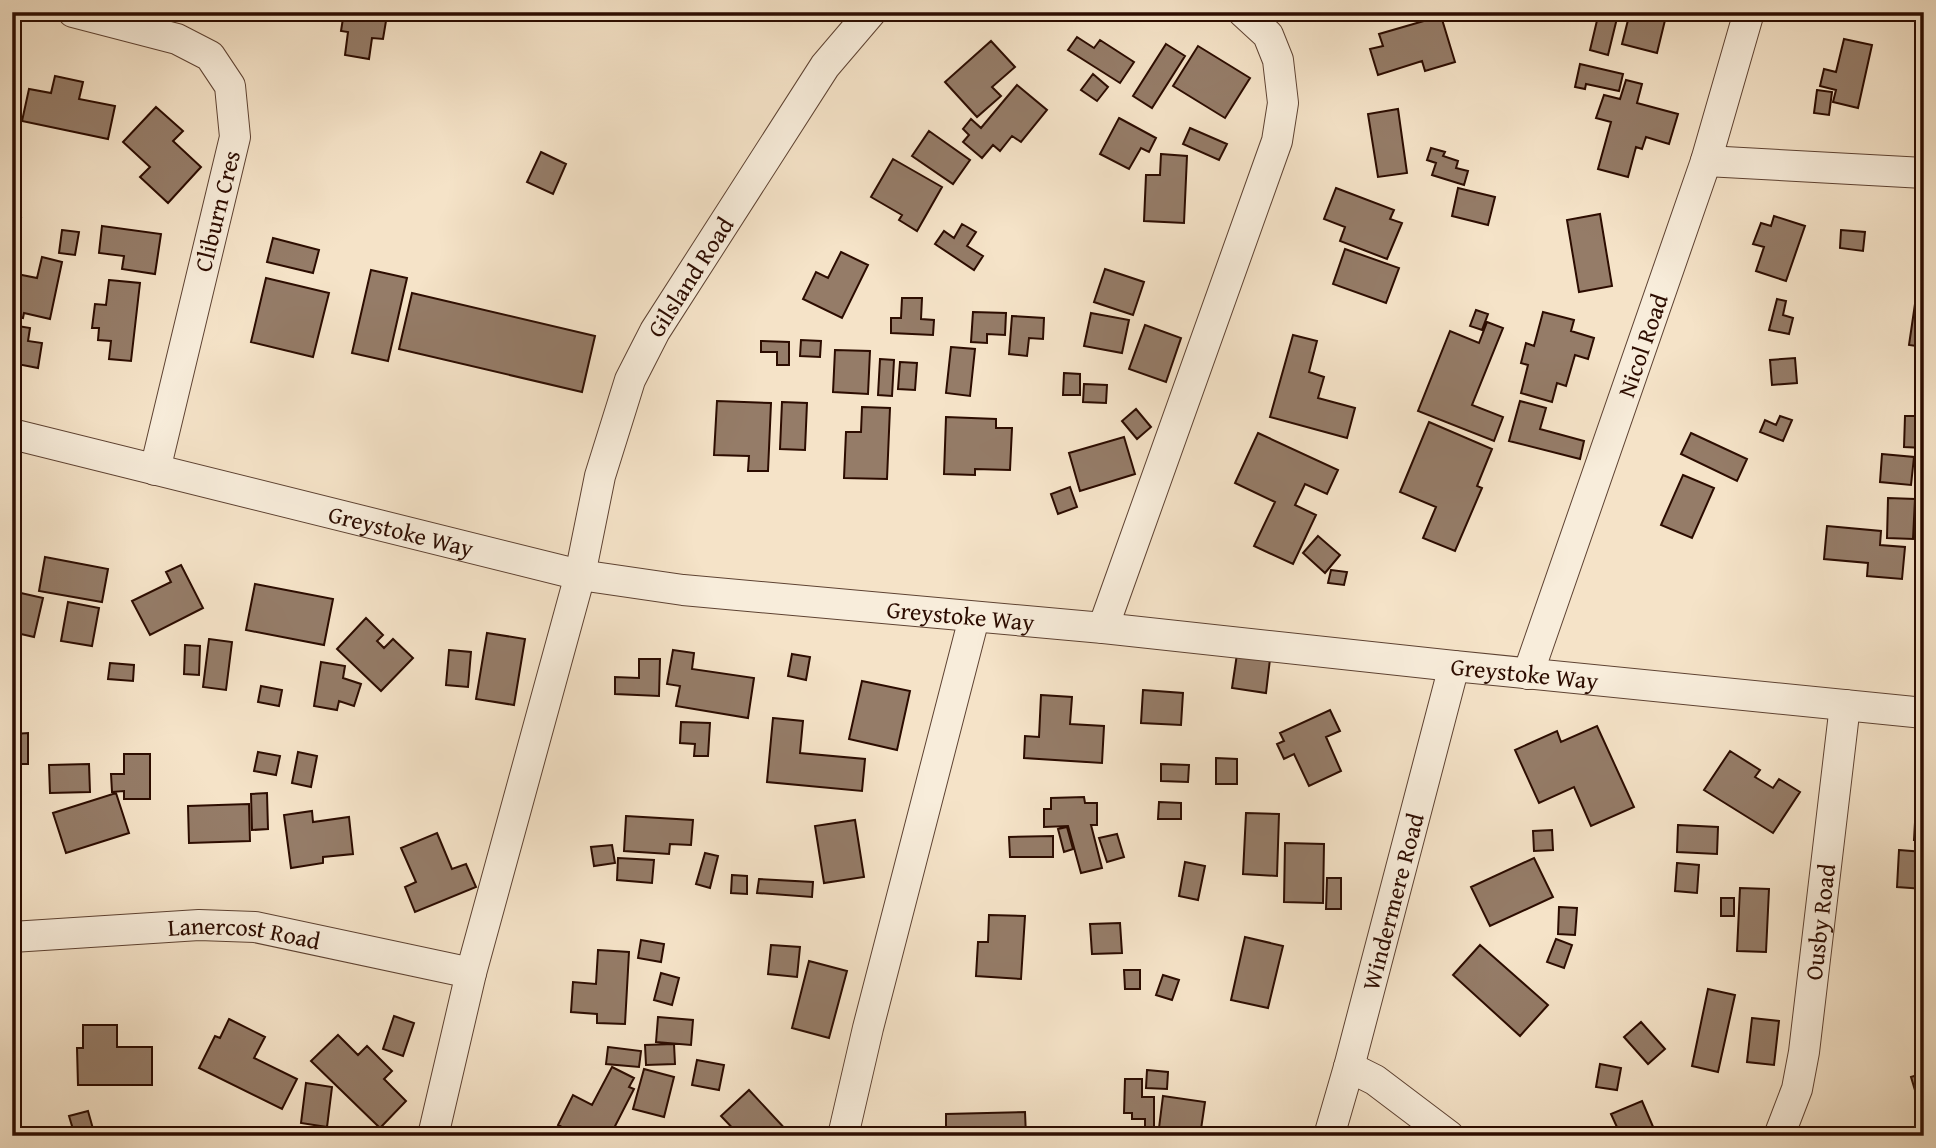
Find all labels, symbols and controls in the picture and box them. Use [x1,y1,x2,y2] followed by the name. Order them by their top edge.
[185,147,249,275] street label: Cliburn Cres
[638,209,742,344] street label: Gilsland Road
[1608,288,1676,402] street label: Nicol Road
[325,496,477,565] street label: Greystoke Way
[885,591,1036,639] street label: Greystoke Way
[1449,648,1600,698] street label: Greystoke Way
[1352,809,1432,994] street label: Windermere Road
[1795,862,1844,982] street label: Ousby Road
[167,907,324,958] street label: Lanercost Road

